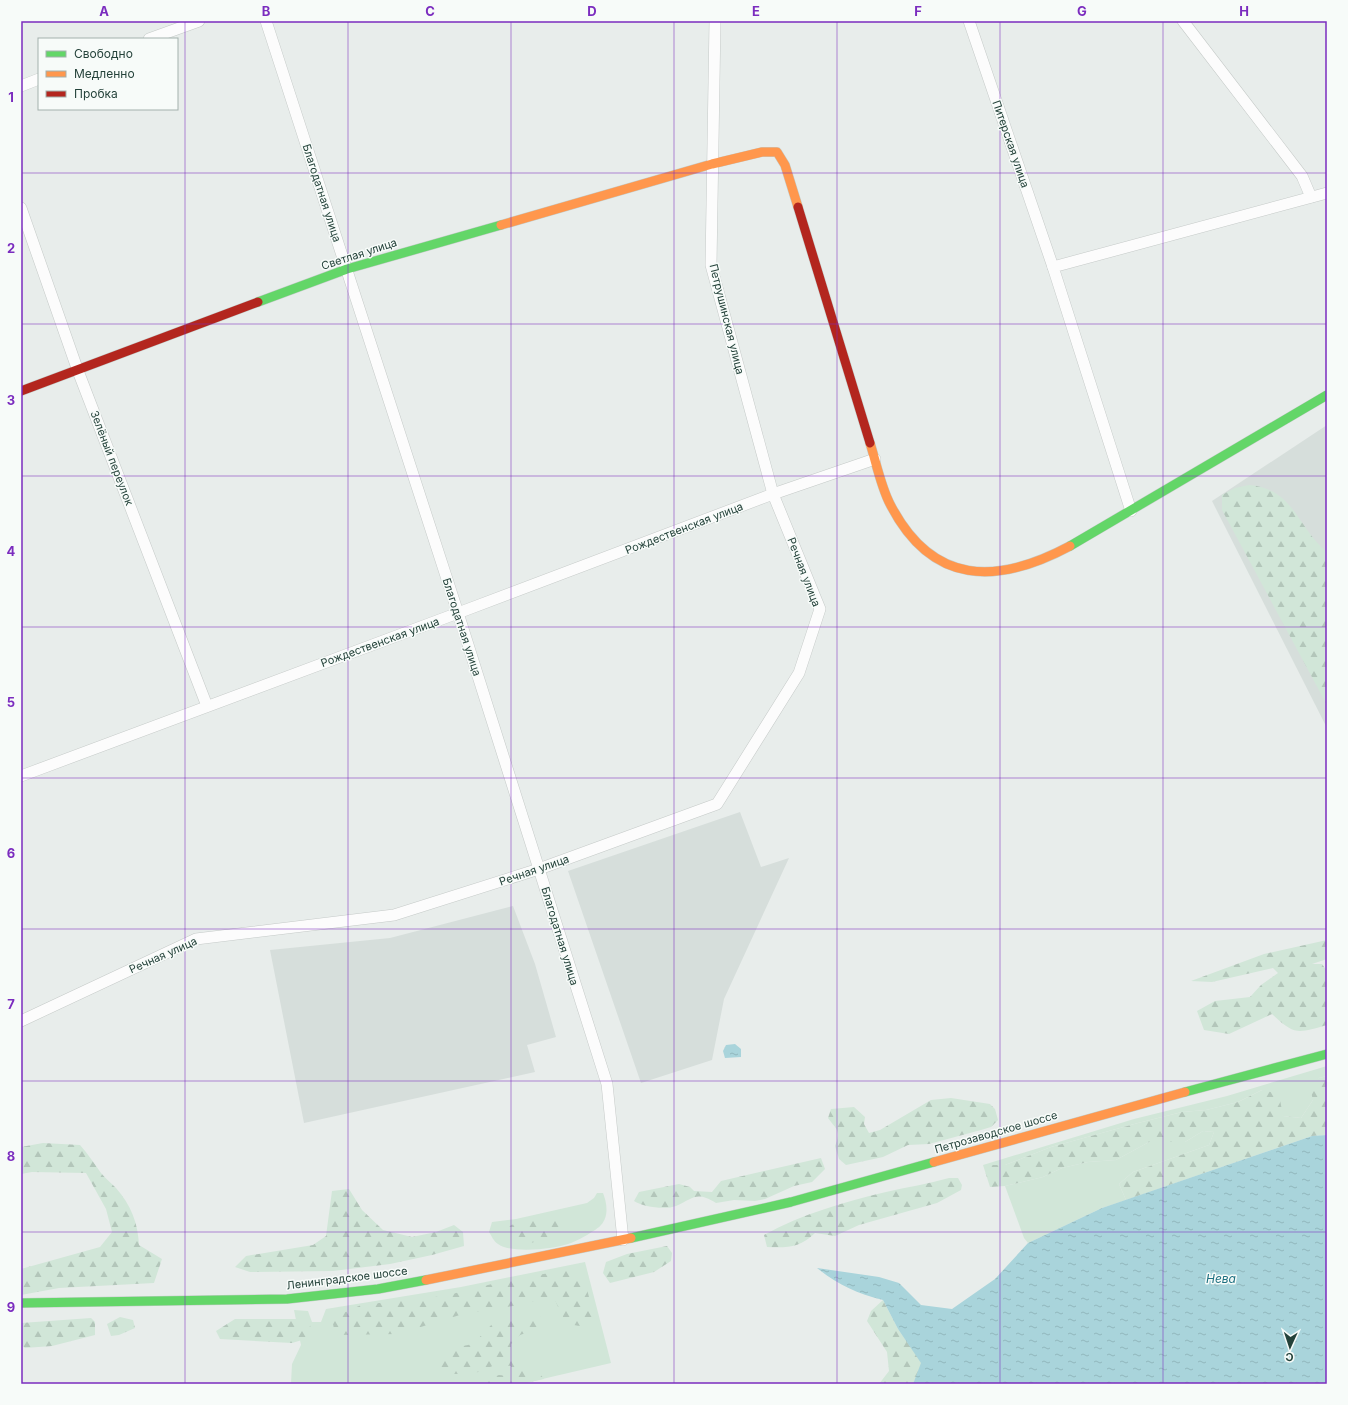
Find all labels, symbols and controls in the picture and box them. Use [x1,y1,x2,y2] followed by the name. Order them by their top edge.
[99,3,109,19] text: A
[262,3,271,19] text: B
[425,3,435,19] text: C
[587,3,597,19] text: D
[752,3,760,19] text: E
[914,3,922,19] text: F
[1077,3,1087,19] text: G
[1239,3,1249,19] text: H
[38,38,178,110] legend
[74,46,133,61] text: Свободно
[74,66,135,81] text: Медленно
[74,86,118,101] text: Пробка
[8,89,14,105] text: 1
[989,98,1033,190] street label: Питерская улица
[300,142,344,244] street label: Благодатная улица
[319,235,399,273] street label: Светлая улица
[7,240,15,256] text: 2
[706,262,748,376] street label: Петрушинская улица
[7,392,15,408] text: 3
[87,409,137,507] street label: Зелёный переулок
[623,499,745,557] street label: Рождественская улица
[784,535,824,609] street label: Речная улица
[7,543,16,559] text: 4
[440,576,484,678] street label: Благодатная улица
[319,614,441,670] street label: Рождественская улица
[7,694,15,710] text: 5
[7,845,15,861] text: 6
[497,852,571,888] street label: Речная улица
[538,885,582,987] street label: Благодатная улица
[127,934,199,976] street label: Речная улица
[7,996,15,1012] text: 7
[933,1108,1059,1156] street label: Петрозаводское шоссе
[7,1148,15,1164] text: 8
[286,1264,408,1292] street label: Ленинградское шоссе
[1206,1271,1236,1286] water label: Нева
[7,1299,15,1315] text: 9
[1270,1327,1310,1367] north arrow
[1285,1350,1294,1364] text: С

